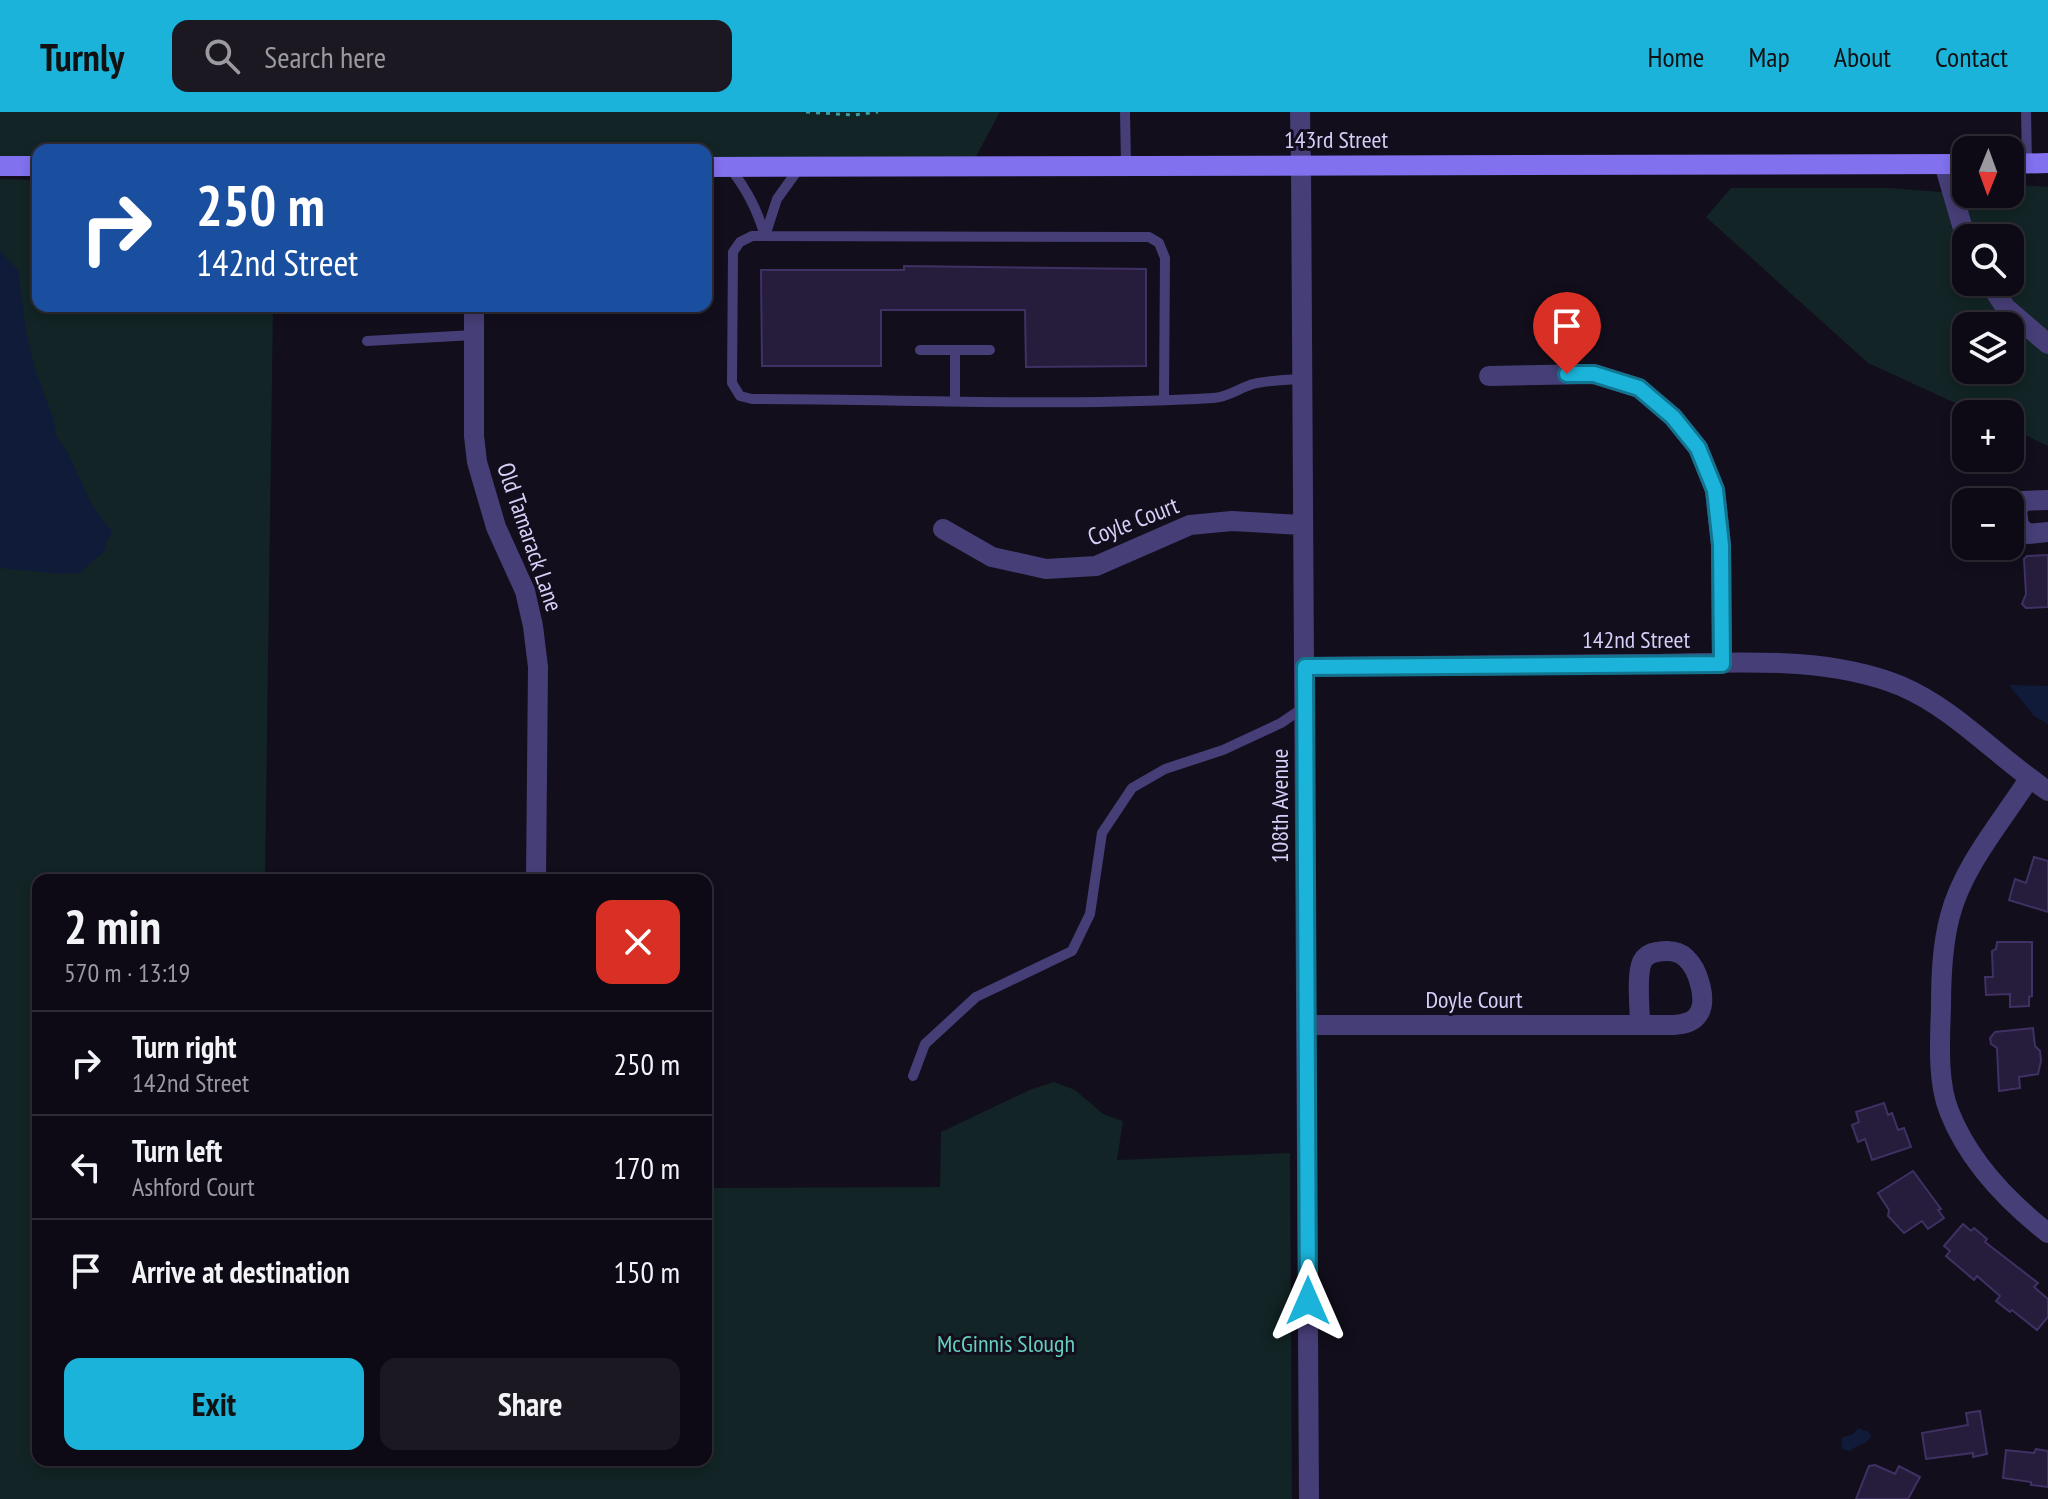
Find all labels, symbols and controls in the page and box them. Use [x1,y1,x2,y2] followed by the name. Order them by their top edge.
[172,20,732,92] search box
[40,32,124,81] text: Turnly
[200,34,244,78] icon: search
[264,37,386,76] text: Search here
[1648,38,1704,75] text: Home
[1748,38,1790,75] text: Map
[1834,38,1891,75] text: About
[1935,38,2008,75] text: Contact
[1284,124,1388,155] street label: 143rd Street
[1952,136,2024,208] north arrow
[1952,136,2024,560] map controls
[196,169,325,241] text: 250 m
[64,176,168,280] icon: right
[1952,224,2024,296] button: search
[196,239,358,286] text: 142nd Street
[1533,292,1601,374] pin
[1545,304,1589,348] icon: arrive
[1952,312,2024,384] button: layers
[1952,400,2024,472] button: +
[490,459,570,615] street label: Old Tamarack Lane
[1952,488,2024,560] button: −
[1083,489,1183,552] street label: Coyle Court
[1582,624,1690,655] street label: 142nd Street
[1264,749,1295,863] street label: 108th Avenue
[64,895,161,957] text: 2 min
[596,900,680,984] button: close
[64,956,190,989] text: 570 m · 13:19
[1425,984,1523,1015] street label: Doyle Court
[132,1027,236,1066] text: Turn right
[64,1041,108,1085] icon: right
[614,1044,680,1083] text: 250 m
[132,1066,249,1099] text: 142nd Street
[132,1131,222,1170] text: Turn left
[64,1145,108,1189] icon: left
[614,1148,680,1187] text: 170 m
[132,1170,255,1203] text: Ashford Court
[64,1249,108,1293] icon: arrive
[132,1252,350,1291] text: Arrive at destination
[614,1252,680,1291] text: 150 m
[1266,1259,1350,1343] position arrow
[937,1328,1075,1359] park label: McGinnis Slough
[64,1358,364,1450] button: Exit
[380,1358,680,1450] button: Share

